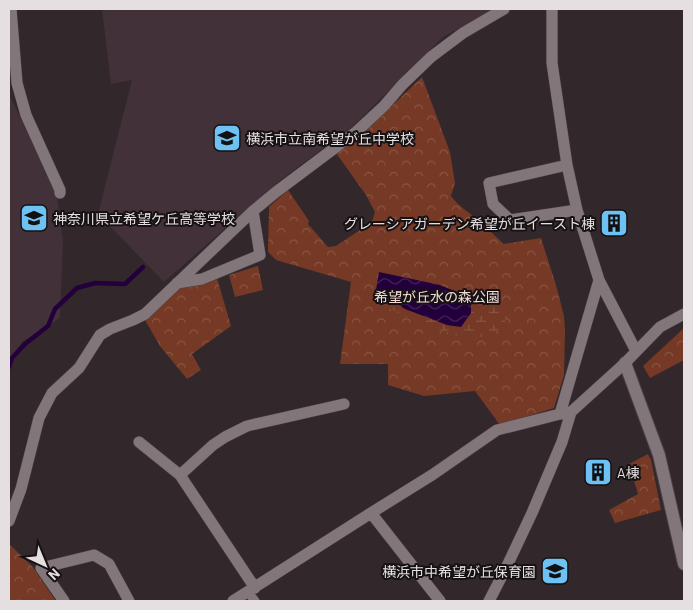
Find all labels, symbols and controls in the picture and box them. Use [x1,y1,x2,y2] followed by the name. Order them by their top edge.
[212,123,242,153] school or university icon: 横浜市立南希望が丘中学校
[246,130,414,147] place label: 横浜市立南希望が丘中学校
[19,203,49,233] school or university icon: 神奈川県立希望ケ丘高等学校
[599,208,629,238] building icon: グレーシアガーデン希望が丘イースト棟
[53,210,235,227] place label: 神奈川県立希望ケ丘高等学校
[344,215,595,232] place label: グレーシアガーデン希望が丘イースト棟
[374,288,500,305] park label: 希望が丘水の森公園
[583,457,613,487] building icon: A棟
[617,464,640,481] place label: A棟
[20,540,70,590] north arrow
[540,556,570,586] school or university icon: 横浜市中希望が丘保育園
[382,563,536,580] place label: 横浜市中希望が丘保育園
[45,565,64,584] text: N

